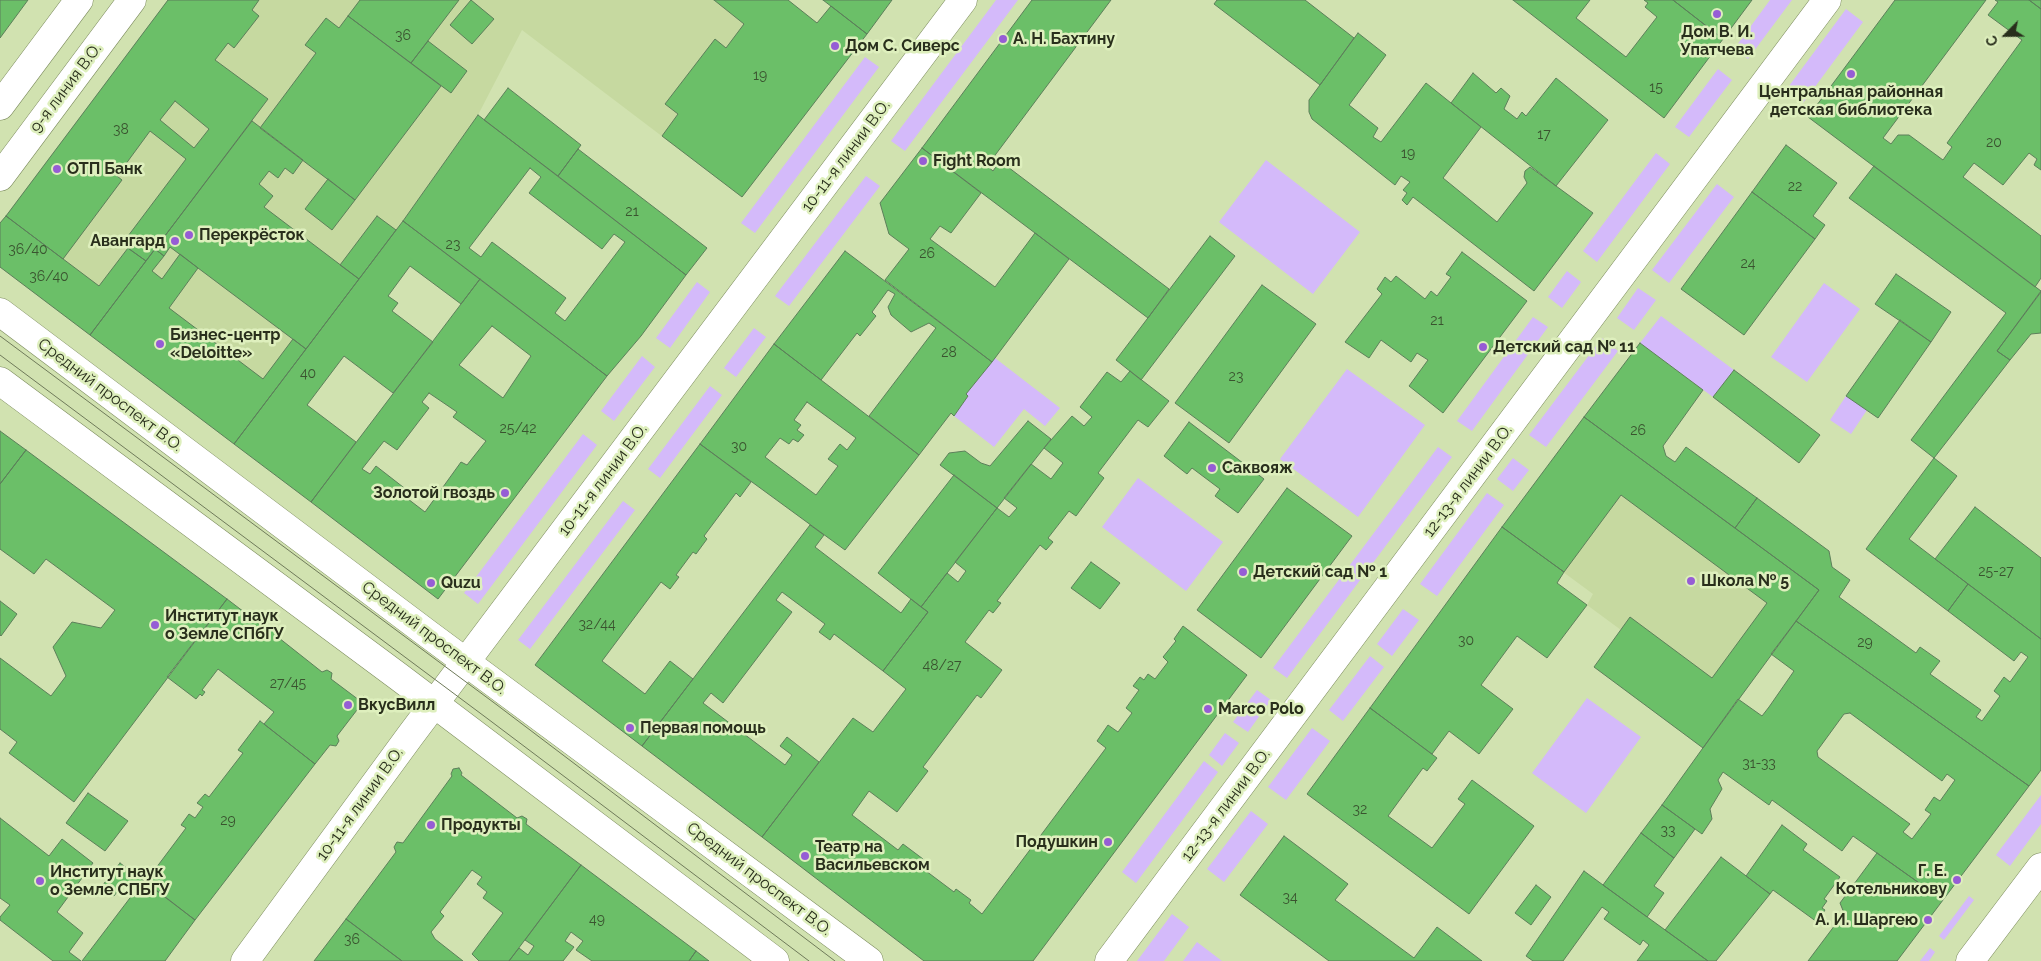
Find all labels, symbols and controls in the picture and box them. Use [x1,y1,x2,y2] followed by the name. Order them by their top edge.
[1711,8,1723,20] marker: Дом В. И. Упатчева
[1981,10,2031,60] north arrow
[1680,22,1754,60] place label: Дом В. И. Упатчева
[395,28,411,44] house number: 36
[1013,29,1115,49] place label: А. Н. Бахтину
[997,33,1009,45] marker: А. Н. Бахтину
[1983,33,2001,48] text: С
[845,36,960,56] place label: Дом С. Сиверс
[26,40,106,136] street label: 9-я линия В.О.
[829,40,841,52] marker: Дом С. Сиверс
[753,68,767,84] house number: 19
[1845,68,1857,80] marker: Центральная районная детская библиотека
[1649,80,1663,96] house number: 15
[1759,82,1943,120] place label: Центральная районная детская библиотека
[798,96,894,216] street label: 10-11-я линии В.О.
[113,122,129,138] house number: 38
[1537,127,1551,143] house number: 17
[1986,135,2002,151] house number: 20
[1401,146,1415,162] house number: 19
[933,151,1021,171] place label: Fight Room
[917,155,929,167] marker: Fight Room
[67,159,143,179] place label: ОТП Банк
[51,163,63,175] marker: ОТП Банк
[1788,179,1802,195] house number: 22
[625,204,639,220] house number: 21
[199,225,305,245] place label: Перекрёсток
[183,229,195,241] marker: Перекрёсток
[90,231,165,251] place label: Авангард
[169,235,181,247] marker: Авангард
[446,237,460,253] house number: 23
[8,242,48,258] house number: 36/40
[919,246,935,262] house number: 26
[1741,256,1755,272] house number: 24
[29,269,69,285] house number: 36/40
[1430,313,1444,329] house number: 21
[170,325,281,363] place label: Бизнес-центр «Deloitte»
[34,334,186,456] street label: Средний проспект В.О.
[1493,337,1635,357] place label: Детский сад № 11
[154,338,166,350] marker: Бизнес-центр «Deloitte»
[1477,341,1489,353] marker: Детский сад № 11
[941,345,957,361] house number: 28
[300,366,316,382] house number: 40
[1229,369,1243,385] house number: 23
[555,420,651,540] street label: 10-11-я линии В.О.
[499,421,537,437] house number: 25/42
[1420,421,1516,541] street label: 12-13-я линии В.О.
[1630,423,1646,439] house number: 26
[731,439,747,455] house number: 30
[1222,458,1293,478] place label: Саквояж
[1206,462,1218,474] marker: Саквояж
[373,483,495,503] place label: Золотой гвоздь
[499,487,511,499] marker: Золотой гвоздь
[1253,562,1387,582] place label: Детский сад № 1
[1978,564,2014,580] house number: 25-27
[1237,566,1249,578] marker: Детский сад № 1
[1701,571,1789,591] place label: Школа № 5
[441,573,481,593] place label: Quzu
[1685,575,1697,587] marker: Школа № 5
[358,577,510,699] street label: Средний проспект В.О.
[425,577,437,589] marker: Quzu
[165,606,284,644] place label: Институт наук о Земле СПбГУ
[578,617,616,633] house number: 32/44
[149,619,161,631] marker: Институт наук о Земле СПбГУ
[1458,633,1474,649] house number: 30
[1857,635,1873,651] house number: 29
[923,658,961,674] house number: 48/27
[270,676,306,692] house number: 27/45
[358,695,435,715] place label: ВкусВилл
[342,699,354,711] marker: ВкусВилл
[1218,699,1304,719] place label: Marco Polo
[1202,703,1214,715] marker: Marco Polo
[640,718,766,738] place label: Первая помощь
[624,722,636,734] marker: Первая помощь
[313,744,407,864] street label: 10-11-я линии В.О.
[1178,745,1274,865] street label: 12-13-я линии В.О.
[1742,756,1776,772] house number: 31-33
[1353,802,1367,818] house number: 32
[220,813,236,829] house number: 29
[441,815,521,835] place label: Продукты
[683,818,835,940] street label: Средний проспект В.О.
[425,819,437,831] marker: Продукты
[1661,823,1675,839] house number: 33
[1015,832,1098,852] place label: Подушкин
[1102,836,1114,848] marker: Подушкин
[815,837,930,875] place label: Театр на Васильевском
[799,850,811,862] marker: Театр на Васильевском
[1836,861,1947,899] place label: Г. Е. Котельникову
[50,862,170,900] place label: Институт наук о Земле СПБГУ
[1951,874,1963,886] marker: Г. Е. Котельникову
[34,875,46,887] marker: Институт наук о Земле СПБГУ
[1282,890,1298,906] house number: 34
[1815,910,1918,930] place label: А. И. Шаргею
[589,912,605,928] house number: 49
[1922,914,1934,926] marker: А. И. Шаргею
[344,932,360,948] house number: 36

